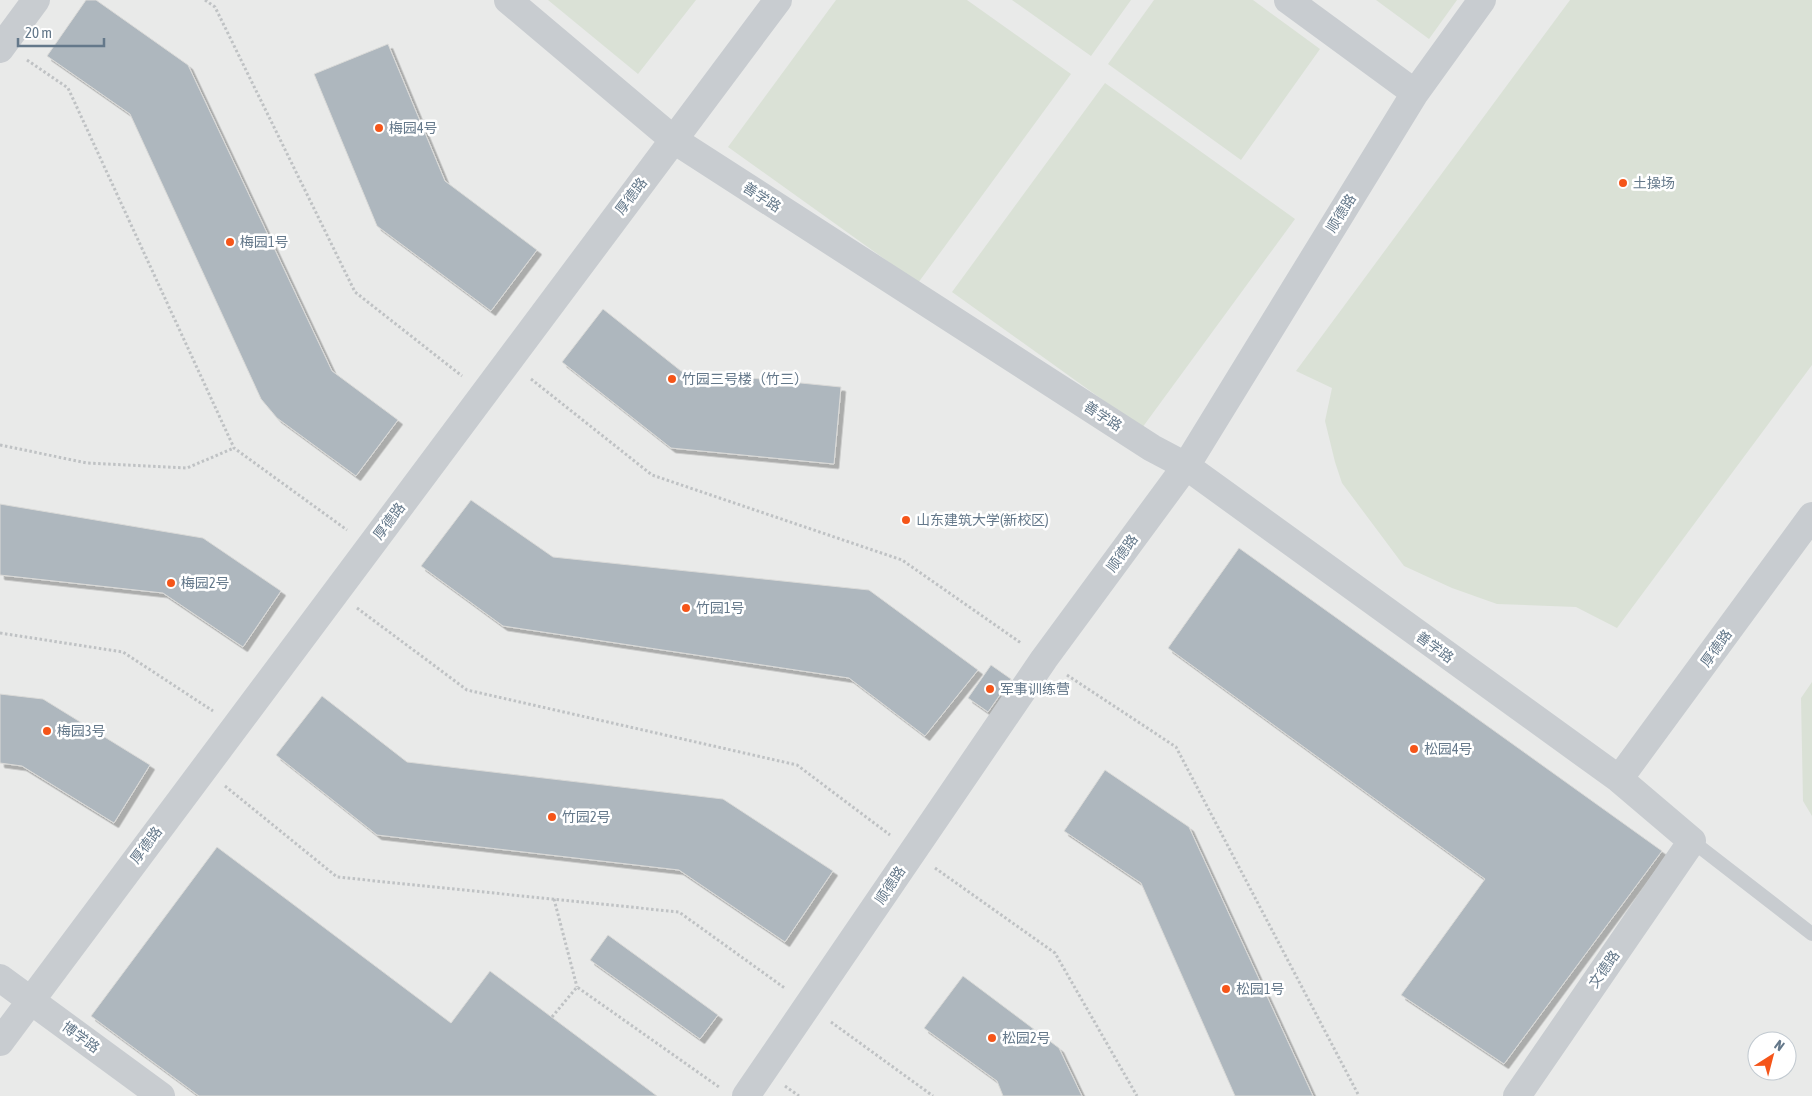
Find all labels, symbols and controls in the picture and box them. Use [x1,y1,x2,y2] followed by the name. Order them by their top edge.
[18,15,104,47] scale bar
[25,24,52,41] text: 20 m
[389,120,438,136] place label: 梅园4号
[373,122,385,134] marker: 梅园4号
[612,174,650,218] street label: 厚德路
[1633,175,1675,191] place label: 土操场
[1617,177,1629,189] marker: 土操场
[740,179,784,215] street label: 善学路
[1323,191,1359,235] street label: 顺德路
[240,234,289,250] place label: 梅园1号
[224,236,236,248] marker: 梅园1号
[682,371,808,387] place label: 竹园三号楼（竹三）
[666,373,678,385] marker: 竹园三号楼（竹三）
[1081,398,1125,434] street label: 善学路
[370,499,408,543] street label: 厚德路
[916,512,1049,528] place label: 山东建筑大学(新校区)
[900,514,912,526] marker: 山东建筑大学(新校区)
[1103,531,1141,575] street label: 顺德路
[181,575,230,591] place label: 梅园2号
[165,577,177,589] marker: 梅园2号
[696,600,745,616] place label: 竹园1号
[680,602,692,614] marker: 竹园1号
[1697,626,1735,670] street label: 厚德路
[1413,628,1457,666] street label: 善学路
[1000,681,1070,697] place label: 军事训练营
[984,683,996,695] marker: 军事训练营
[57,723,106,739] place label: 梅园3号
[41,725,53,737] marker: 梅园3号
[1424,741,1473,757] place label: 松园4号
[1408,743,1420,755] marker: 松园4号
[562,809,611,825] place label: 竹园2号
[546,811,558,823] marker: 竹园2号
[127,823,165,867] street label: 厚德路
[872,863,908,907] street label: 顺德路
[1585,947,1623,991] street label: 文德路
[1236,981,1285,997] place label: 松园1号
[1220,983,1232,995] marker: 松园1号
[59,1018,103,1056] street label: 博学路
[1002,1030,1051,1046] place label: 松园2号
[1747,1031,1797,1081] north arrow
[986,1032,998,1044] marker: 松园2号
[1772,1037,1788,1054] text: N

